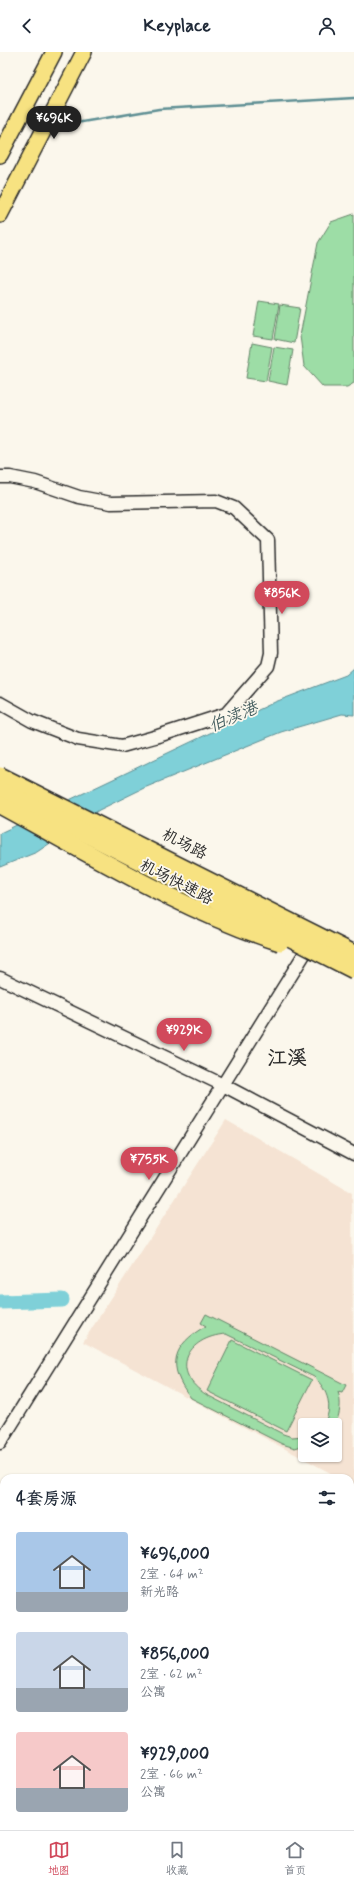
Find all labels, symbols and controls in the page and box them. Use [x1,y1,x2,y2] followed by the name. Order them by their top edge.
[143,14,211,38] text: Keyplace
[16,15,38,37] icon: back
[316,15,338,37] icon: person
[26,106,82,140] pin: ¥696K
[35,110,73,127] text: ¥696K
[254,581,310,615] pin: ¥856K
[263,585,301,602] text: ¥856K
[206,696,263,737] water label: 伯渎港
[158,824,210,865] street label: 机场路
[136,855,217,910] street label: 机场快速路
[156,1018,212,1052] pin: ¥929K
[166,1022,202,1039] text: ¥929K
[267,1045,307,1072] district label: 江溪
[121,1147,177,1181] pin: ¥755K
[130,1151,168,1168] text: ¥755K
[298,1418,342,1462] map controls
[298,1418,342,1462] button: layers
[316,1487,338,1509] icon: filters
[16,1488,77,1510] text: 4套房源
[140,1543,210,1565] text: ¥696,000
[48,1548,96,1596] icon: home
[140,1566,204,1583] text: 2室 · 64 m²
[140,1584,179,1601] text: 新光路
[140,1643,210,1665] text: ¥856,000
[48,1648,96,1696] icon: home
[140,1666,203,1683] text: 2室 · 62 m²
[140,1684,166,1701] text: 公寓
[140,1743,209,1765] text: ¥929,000
[48,1748,96,1796] icon: home
[140,1766,203,1783] text: 2室 · 66 m²
[140,1784,166,1801] text: 公寓
[48,1839,70,1878] tab: 地图
[166,1839,188,1878] tab: 收藏
[284,1839,306,1878] tab: 首页

